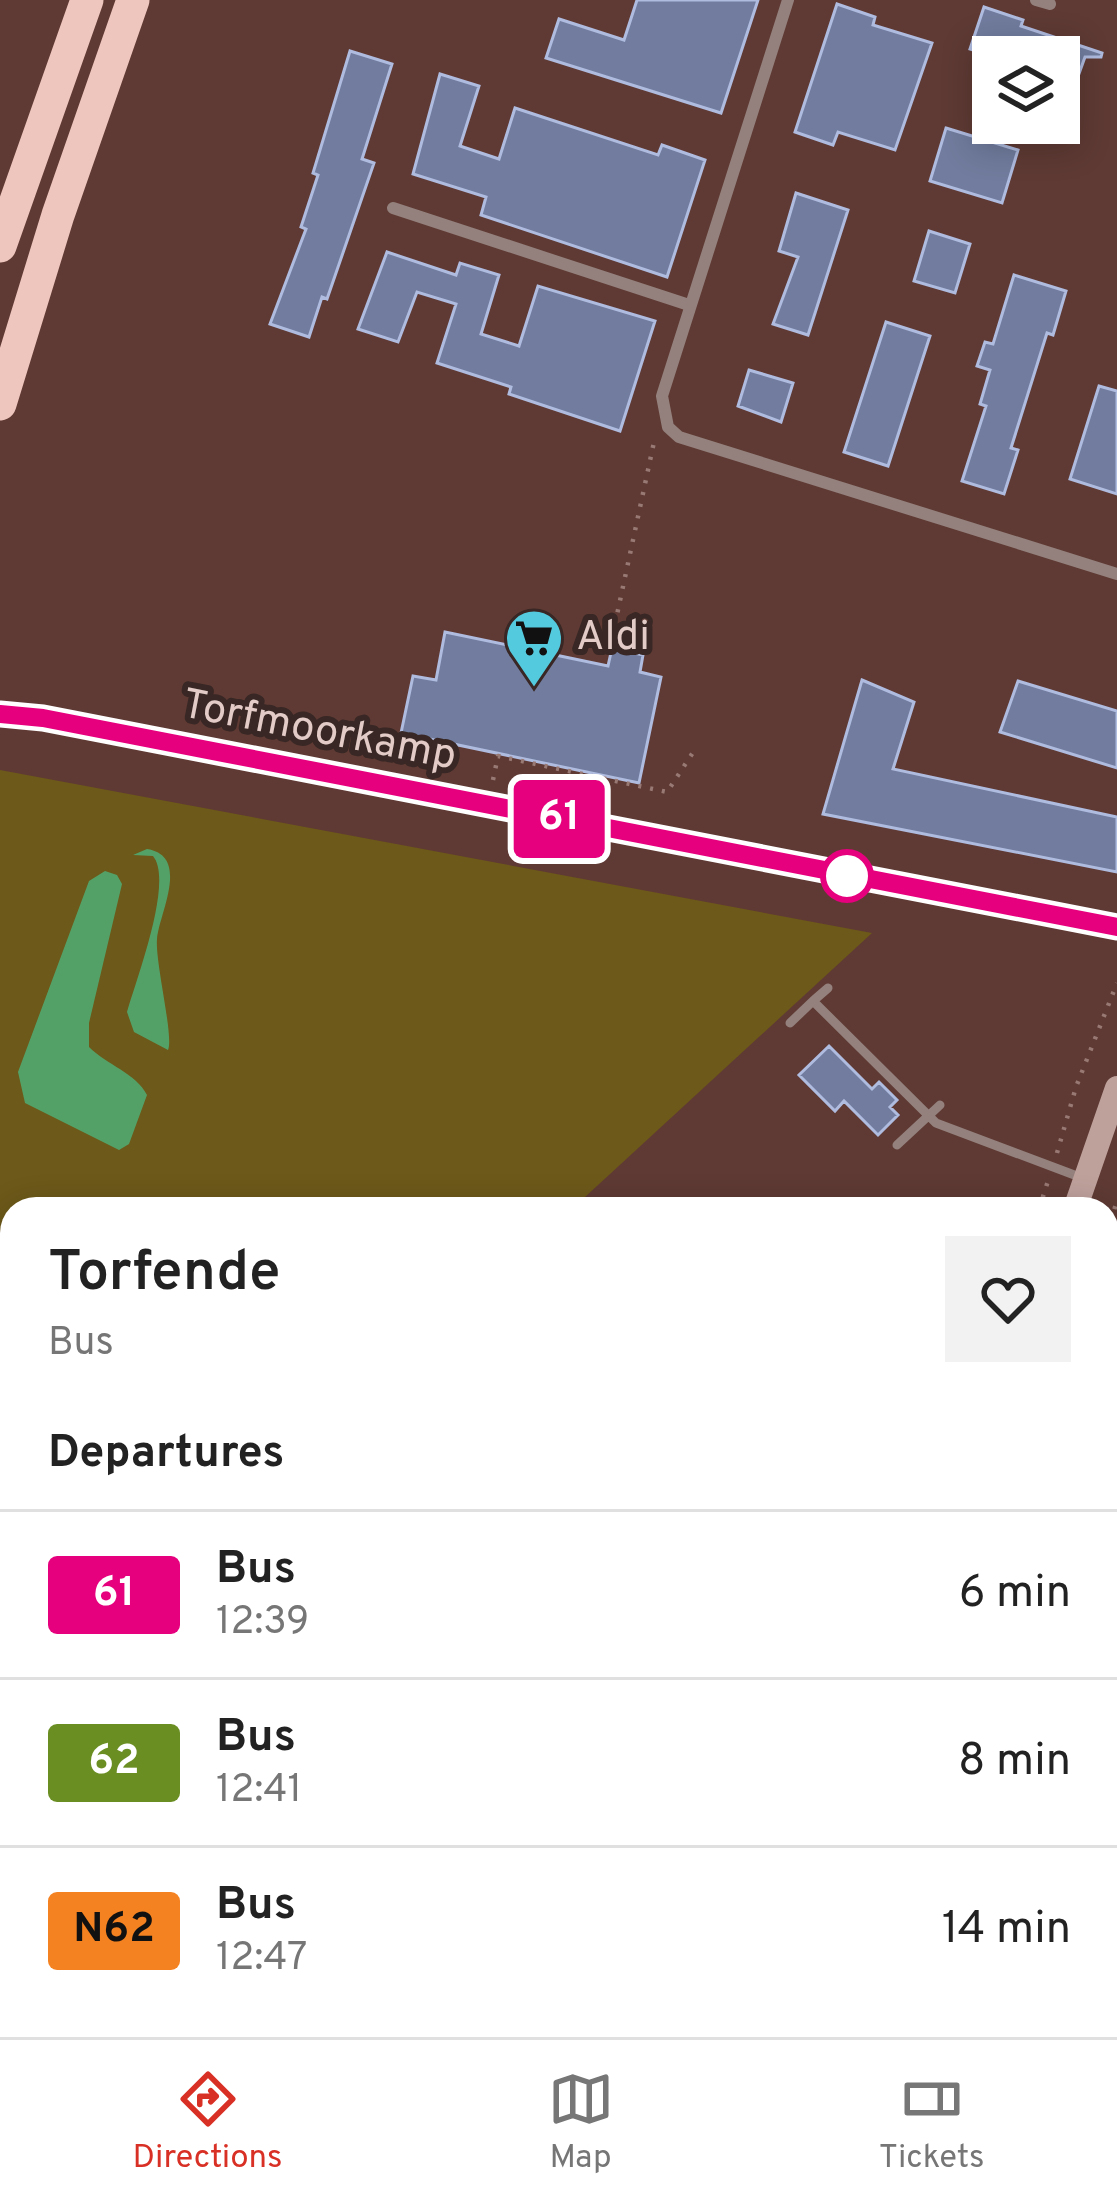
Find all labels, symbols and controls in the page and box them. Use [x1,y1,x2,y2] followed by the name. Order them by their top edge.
[972,36,1080,144] map controls
[972,36,1080,144] button: layers
[503,607,565,689] supermarket icon: Aldi
[576,612,650,665] place label: Aldi
[177,679,461,785] street label: Torfmoorkamp
[505,780,613,858] line badge: 61
[538,792,580,845] text: 61
[822,851,872,901] unlabelled marker
[945,1236,1071,1362] button: heart
[48,1239,281,1311] text: Torfende
[48,1320,114,1369] text: Bus
[48,1426,284,1483] text: Departures
[216,1542,296,1599] text: Bus
[959,1566,1071,1623] text: 6 min
[93,1568,135,1621] text: 61
[216,1599,309,1648] text: 12:39
[216,1710,296,1767] text: Bus
[958,1734,1071,1791] text: 8 min
[88,1736,140,1789] text: 62
[216,1767,302,1816] text: 12:41
[216,1878,296,1935] text: Bus
[942,1902,1071,1959] text: 14 min
[73,1904,155,1957] text: N62
[216,1935,307,1984] text: 12:47
[133,2066,282,2180] tab: Directions
[548,2066,614,2180] tab: Map
[879,2066,984,2180] tab: Tickets

